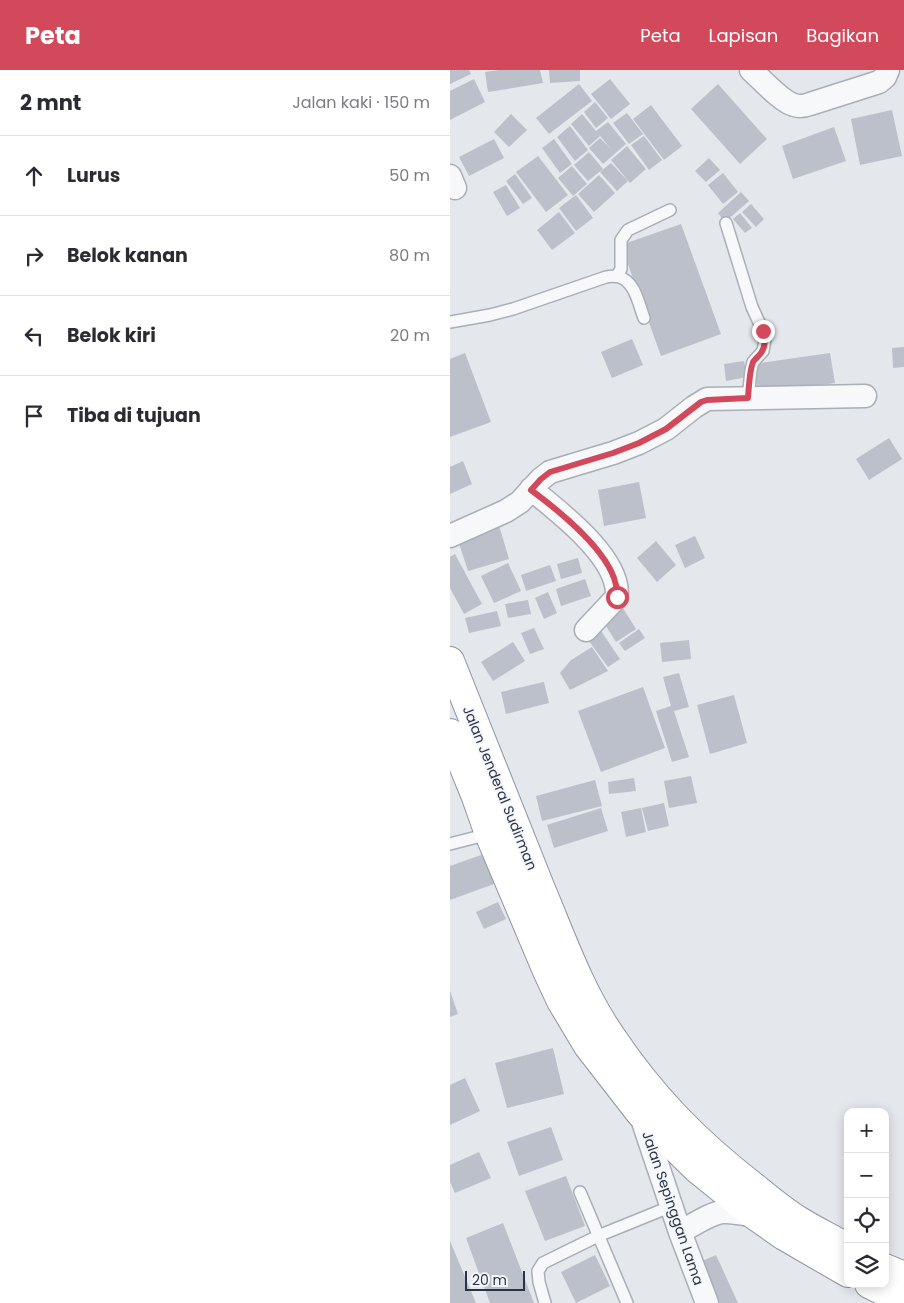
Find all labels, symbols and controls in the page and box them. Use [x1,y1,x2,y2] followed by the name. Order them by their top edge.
[25,19,81,52] text: Peta
[640,23,681,48] text: Peta
[709,23,778,48] text: Lapisan
[806,23,879,48] text: Bagikan
[20,88,81,117] text: 2 mnt
[292,91,430,114] text: Jalan kaki · 150 m
[20,162,48,190] icon: ahead
[67,162,120,189] text: Lurus
[389,164,430,187] text: 50 m
[20,242,48,270] icon: right
[67,242,188,269] text: Belok kanan
[389,244,430,267] text: 80 m
[752,320,775,343] route end
[20,322,48,350] icon: left
[67,322,156,349] text: Belok kiri
[390,324,430,347] text: 20 m
[20,402,48,430] icon: arrive
[67,402,201,429] text: Tiba di tujuan
[606,586,629,609] route start
[458,703,542,873] street label: Jalan Jenderal Sudirman
[844,1108,889,1288] map controls
[844,1108,889,1153] button: +
[637,1128,709,1288] street label: Jalan Sepinggan Lama
[844,1153,889,1198] button: −
[844,1198,889,1243] button: locate
[844,1243,889,1288] button: layers
[465,1268,525,1291] scale bar
[472,1270,507,1290] text: 20 m

